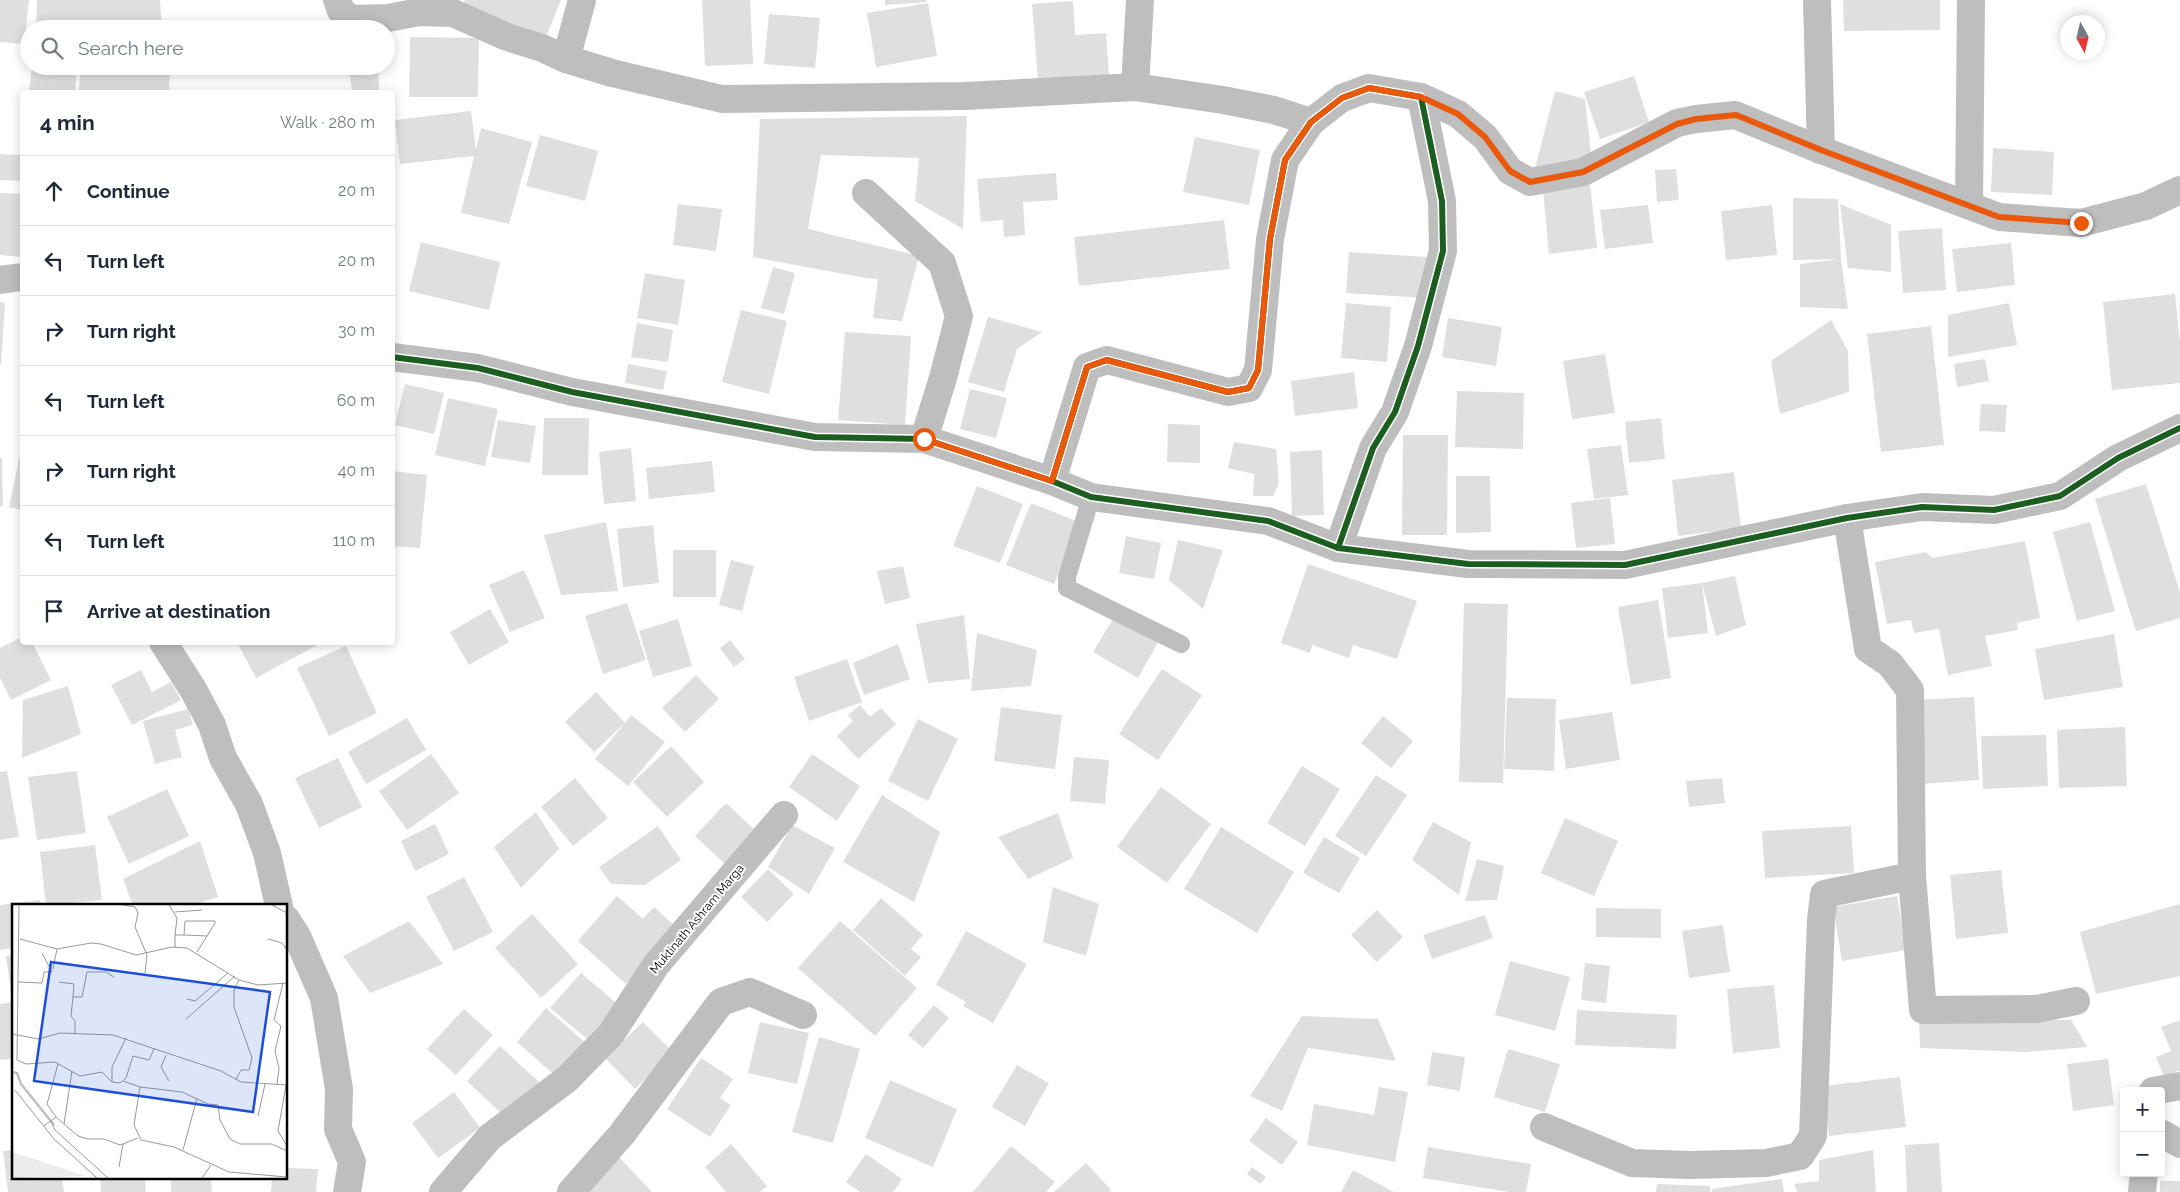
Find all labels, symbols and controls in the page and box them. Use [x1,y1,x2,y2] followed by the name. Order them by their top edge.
[2060,15,2105,60] north arrow
[20,20,395,75] search box
[38,34,66,62] icon: search
[78,37,184,59] text: Search here
[40,110,95,135] text: 4 min
[280,113,375,132] text: Walk · 280 m
[40,177,68,205] icon: ahead
[87,180,170,202] text: Continue
[338,181,375,200] text: 20 m
[2070,212,2093,235] route end
[40,247,68,275] icon: left
[87,250,164,272] text: Turn left
[338,251,375,270] text: 20 m
[40,317,68,345] icon: right
[87,320,176,342] text: Turn right
[338,321,375,340] text: 30 m
[40,387,68,415] icon: left
[87,390,164,412] text: Turn left
[337,391,375,410] text: 60 m
[913,428,936,451] route start
[40,457,68,485] icon: right
[87,460,176,482] text: Turn right
[338,461,375,480] text: 40 m
[40,527,68,555] icon: left
[87,530,164,552] text: Turn left
[333,531,375,550] text: 110 m
[40,597,68,625] icon: arrive
[87,600,271,622] text: Arrive at destination
[647,861,747,977] street label: Muktinath Ashram Marga
[12,904,288,1180] inset map
[2120,1087,2165,1177] map controls
[2120,1087,2165,1132] button: +
[2120,1132,2165,1177] button: −

